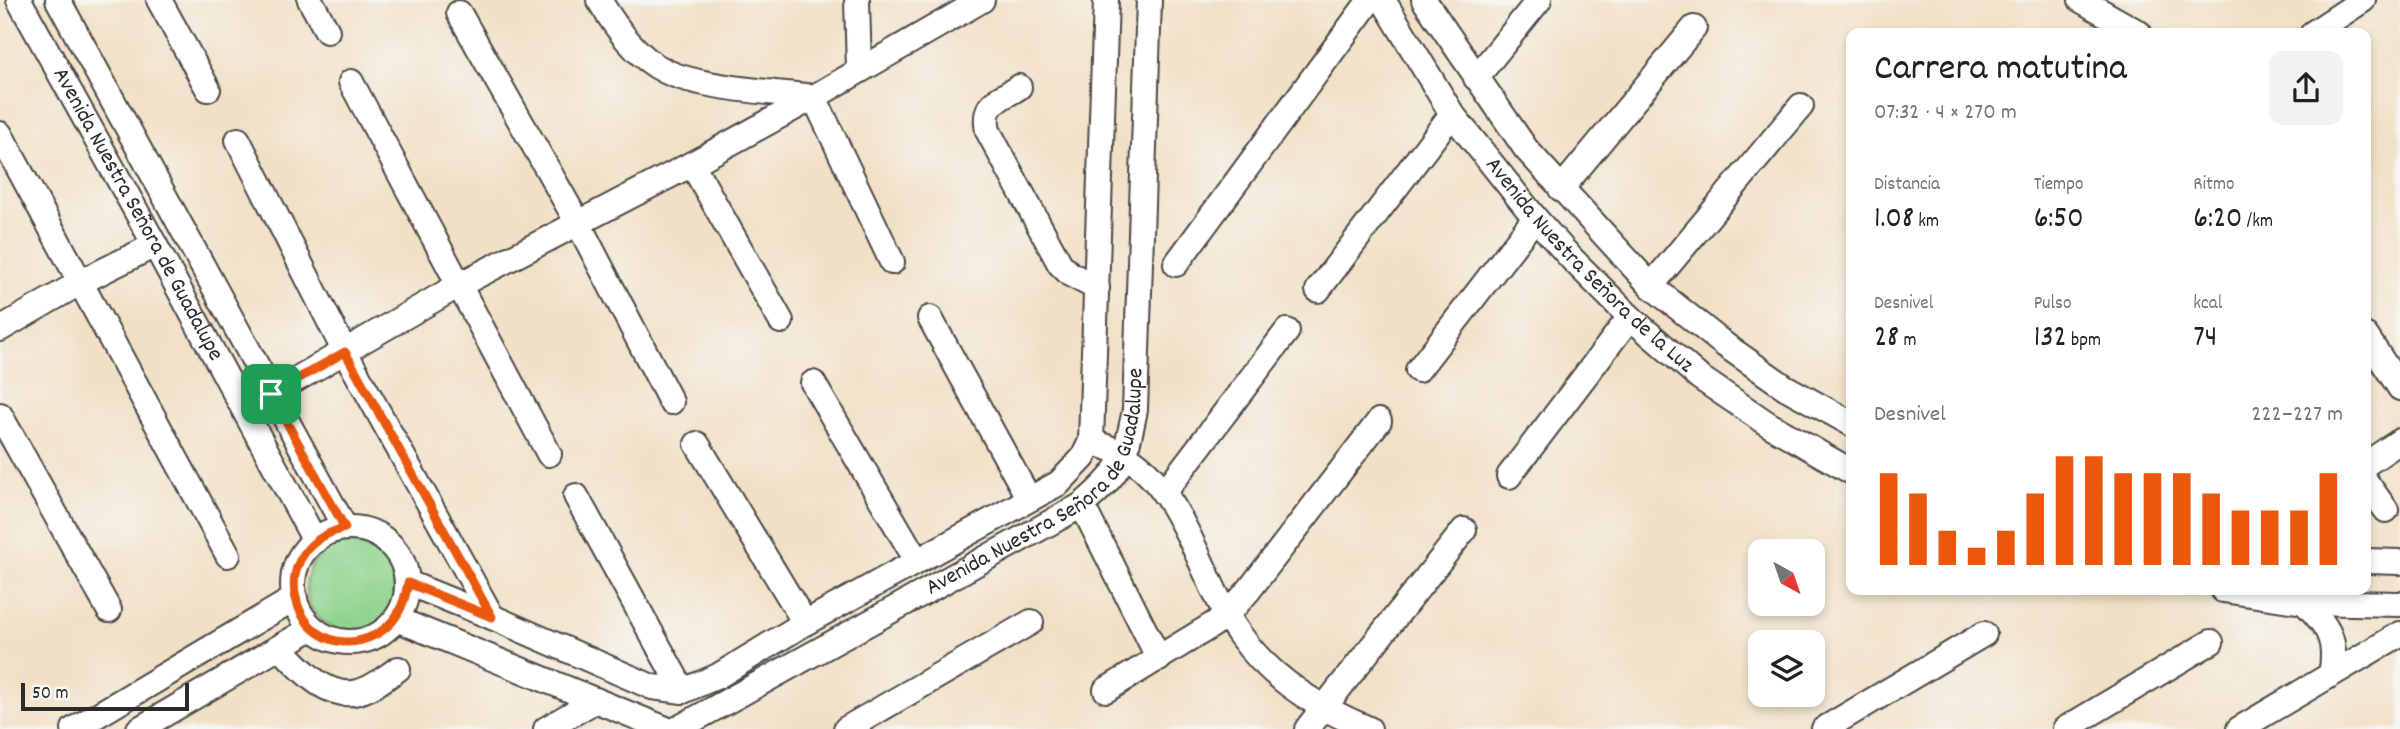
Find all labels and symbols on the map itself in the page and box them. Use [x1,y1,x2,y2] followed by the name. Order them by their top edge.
[43,62,231,367] street label: Avenida Nuestra Señora de Guadalupe
[1476,150,1701,382] street label: Avenida Nuestra Señora de la Luz
[241,364,301,424] pin
[920,367,1153,605] street label: Avenida Nuestra Señora de Guadalupe
[1748,539,1825,616] north arrow
[21,680,189,712] scale bar

